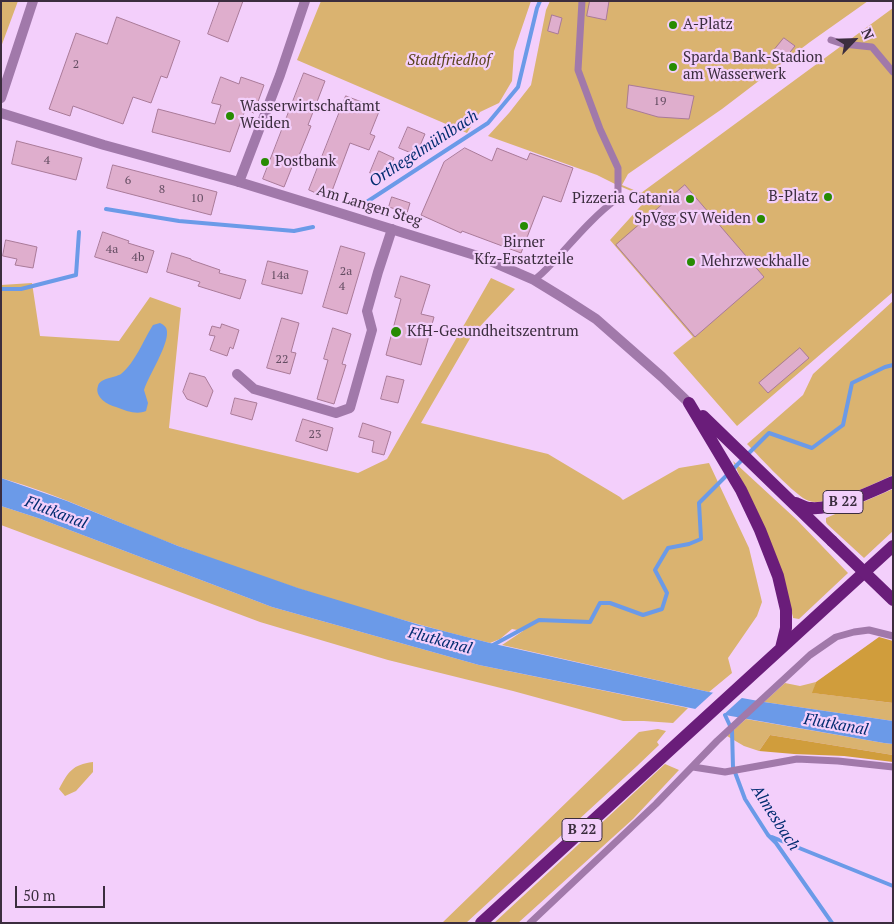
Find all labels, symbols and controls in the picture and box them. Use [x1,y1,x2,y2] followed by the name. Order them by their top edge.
[829,15,879,65] north arrow
[683,16,733,34] place label: A-Platz
[667,19,679,31] marker: A-Platz
[857,25,879,42] text: N
[683,49,823,84] place label: Sparda Bank-Stadion am Wasserwerk
[407,52,491,70] park label: Stadtfriedhof
[73,58,79,72] house number: 2
[667,61,679,73] marker: Sparda Bank-Stadion am Wasserwerk
[654,95,666,109] house number: 19
[240,98,380,133] place label: Wasserwirtschaftamt Weiden
[366,107,482,191] water label: Orthegelmühlbach
[224,110,236,122] marker: Wasserwirtschaftamt Weiden
[275,153,336,171] place label: Postbank
[44,154,50,168] house number: 4
[259,156,271,168] marker: Postbank
[125,174,131,188] house number: 6
[314,182,424,230] street label: Am Langen Steg
[159,183,165,197] house number: 8
[769,188,818,206] place label: B-Platz
[572,190,680,208] place label: Pizzeria Catania
[822,191,834,203] marker: B-Platz
[191,192,203,206] house number: 10
[684,193,696,205] marker: Pizzeria Catania
[634,210,751,228] place label: SpVgg SV Weiden
[755,213,767,225] marker: SpVgg SV Weiden
[518,220,530,232] marker: Birner Kfz-Ersatzteile
[474,234,574,269] place label: Birner Kfz-Ersatzteile
[106,243,118,257] house number: 4a
[132,251,144,265] house number: 4b
[701,253,809,271] place label: Mehrzweckhalle
[685,256,697,268] marker: Mehrzweckhalle
[340,265,352,279] house number: 2a
[271,269,289,283] house number: 14a
[339,280,345,294] house number: 4
[407,323,579,341] place label: KfH-Gesundheitszentrum
[389,325,403,339] marker: KfH-Gesundheitszentrum
[276,353,288,367] house number: 22
[309,428,321,442] house number: 23
[823,491,863,514] road number: B 22
[22,492,90,534] water label: Flutkanal
[406,623,474,659] water label: Flutkanal
[802,710,870,740] water label: Flutkanal
[747,782,803,854] water label: Almesbach
[562,818,602,842] road number: B 22
[18,876,108,908] scale bar
[23,885,56,905] text: 50 m

